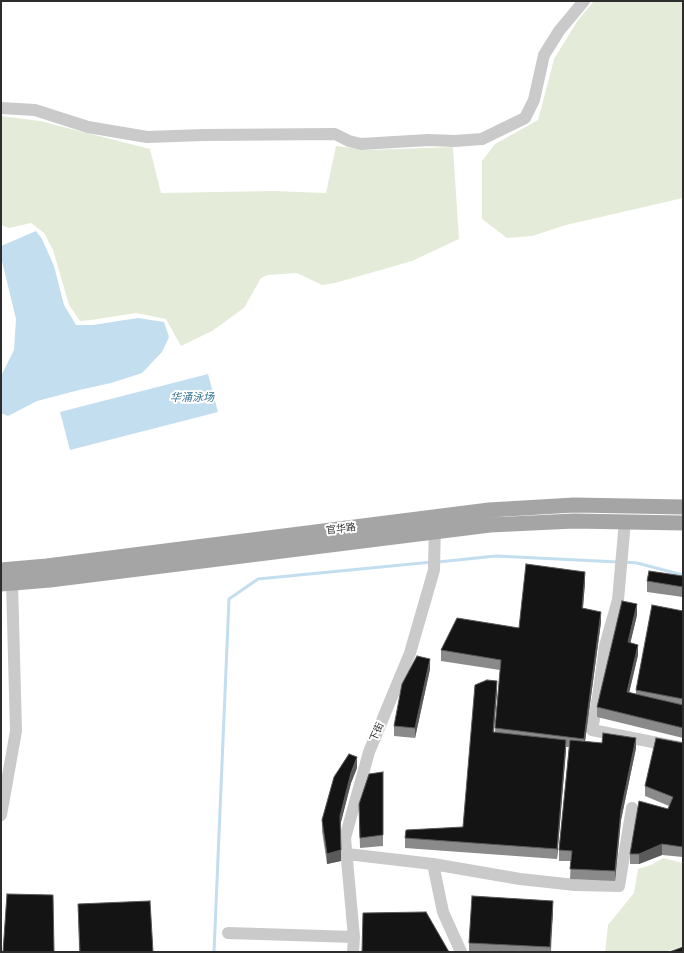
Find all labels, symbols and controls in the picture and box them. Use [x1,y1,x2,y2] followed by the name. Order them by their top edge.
[170,391,214,405] water label: 华涌泳场
[325,521,357,537] street label: 官华路
[368,720,386,744] street label: 下街

